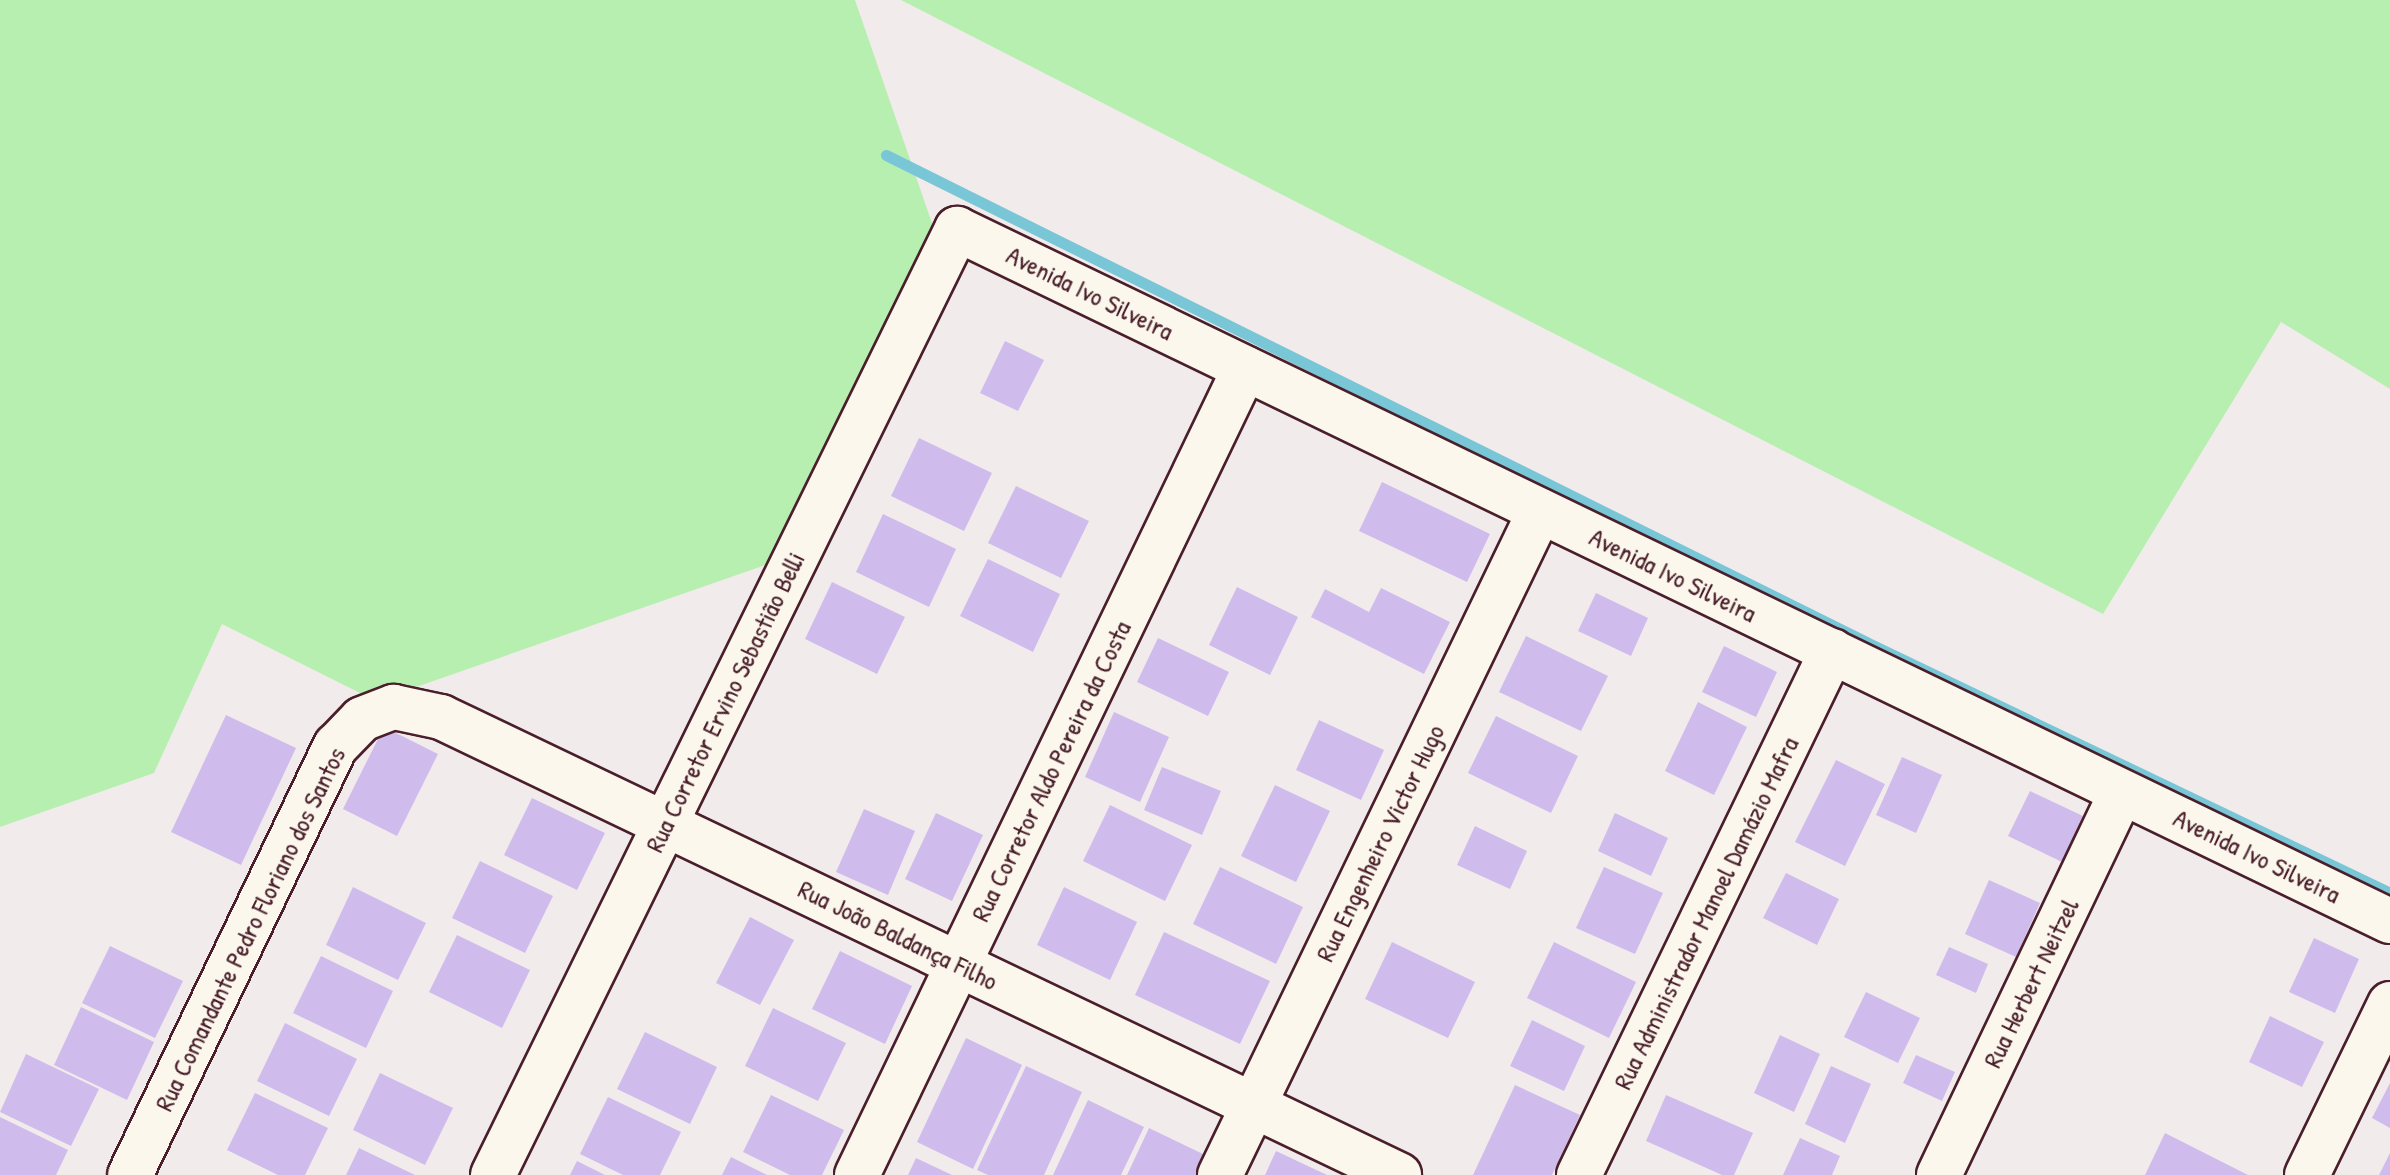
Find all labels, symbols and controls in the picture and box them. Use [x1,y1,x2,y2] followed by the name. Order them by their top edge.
[1001,239,1179,347] street label: Avenida Ivo Silveira
[1584,521,1762,629] street label: Avenida Ivo Silveira
[639,547,811,857] street label: Rua Corretor Ervino Sebastião Belli
[965,616,1137,926] street label: Rua Corretor Aldo Pereira da Costa
[1309,720,1451,966] street label: Rua Engenheiro Victor Hugo
[1607,732,1805,1094] street label: Rua Administrador Manoel Damázio Mafra
[148,742,352,1116] street label: Rua Comandante Pedro Floriano dos Santos
[2168,802,2346,910] street label: Avenida Ivo Silveira
[793,873,1003,997] street label: Rua João Baldança Filho
[1977,893,2085,1073] street label: Rua Herbert Neitzel

